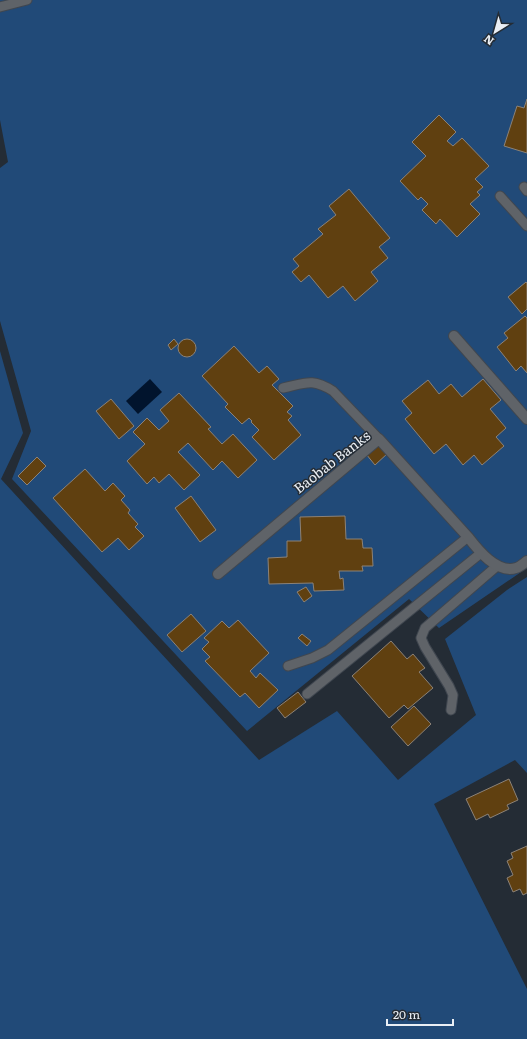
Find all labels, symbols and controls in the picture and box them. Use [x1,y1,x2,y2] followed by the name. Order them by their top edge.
[475,12,515,52] north arrow
[480,32,497,50] text: N
[289,425,374,497] street label: Baobab Banks
[387,1001,453,1027] scale bar
[393,1005,420,1023] text: 20 m

